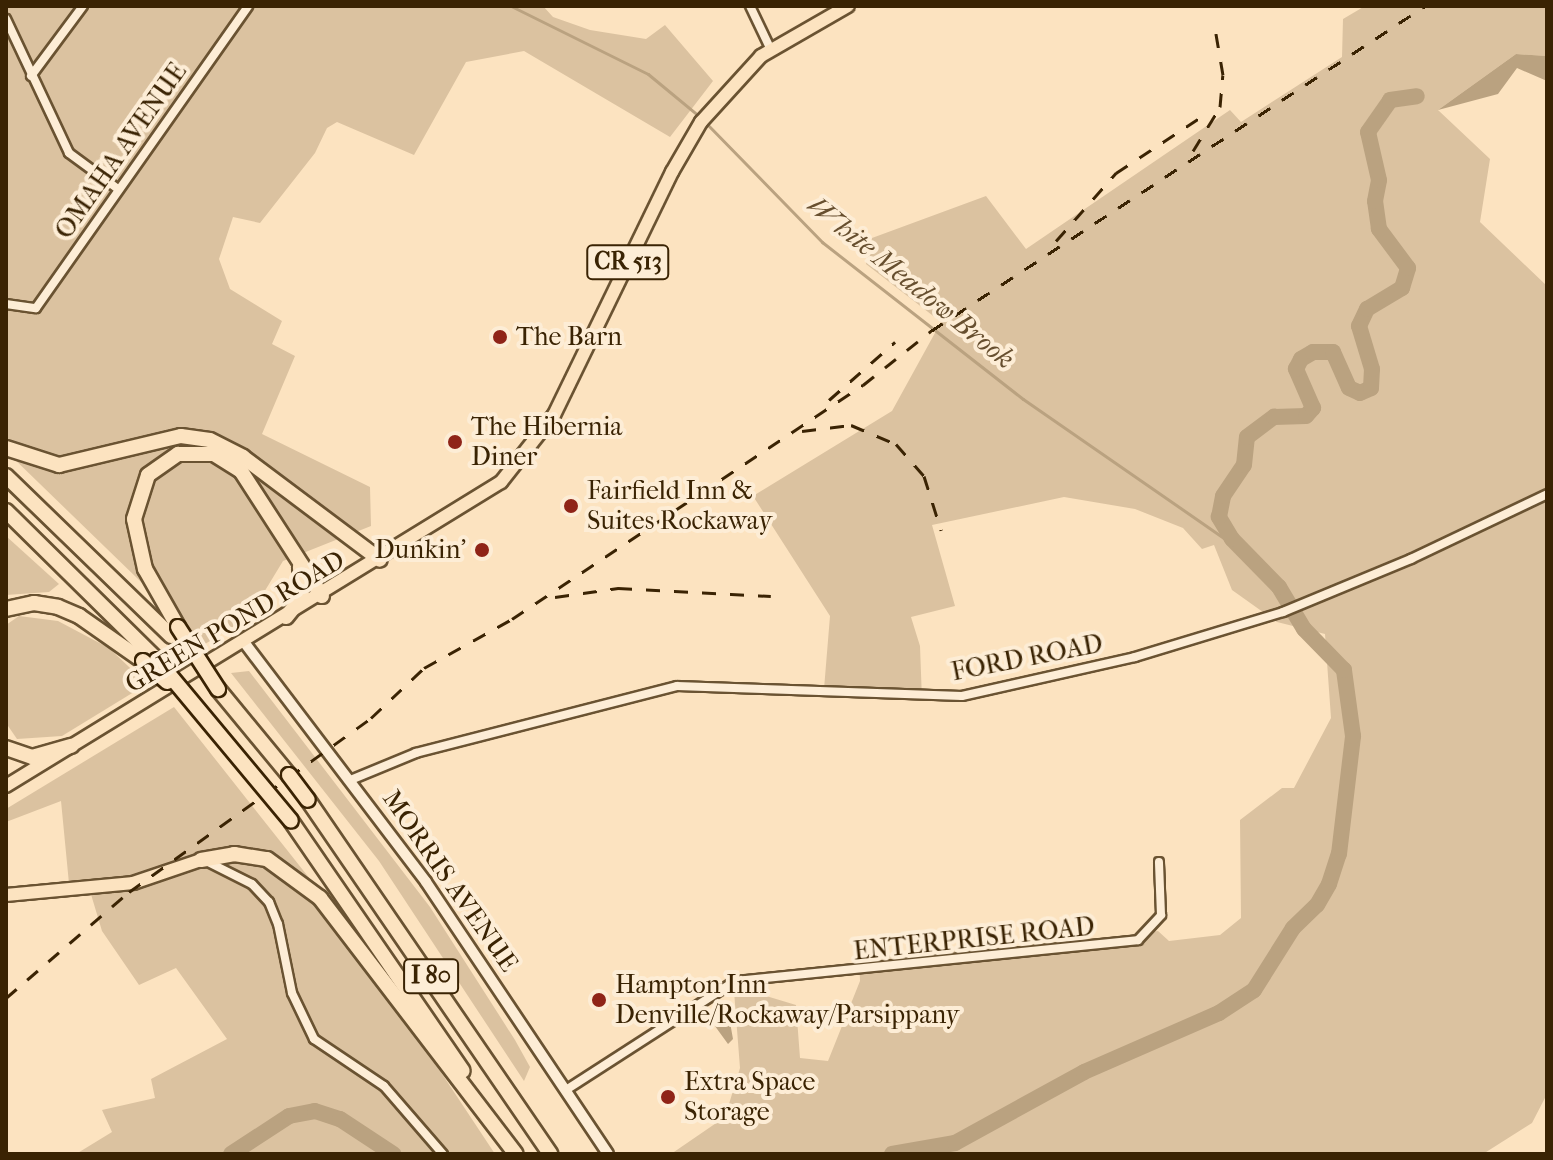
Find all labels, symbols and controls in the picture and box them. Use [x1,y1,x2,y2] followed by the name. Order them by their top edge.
[49,57,193,245] street label: OMAHA AVENUE
[801,188,1021,376] water label: White Meadow Brook
[586,242,670,282] road number: CR 513
[516,321,622,353] place label: The Barn
[491,328,509,346] marker: The Barn
[471,411,622,472] place label: The Hibernia Diner
[446,433,464,451] marker: The Hibernia Diner
[587,475,772,536] place label: Fairfield Inn & Suites Rockaway
[562,497,580,515] marker: Fairfield Inn & Suites Rockaway
[375,534,466,566] place label: Dunkin'
[473,541,491,559] marker: Dunkin'
[120,544,350,700] street label: GREEN POND ROAD
[949,628,1105,688] street label: FORD ROAD
[376,784,524,978] street label: MORRIS AVENUE
[852,911,1096,967] street label: ENTERPRISE ROAD
[403,956,459,996] road number: I 80
[615,969,959,1030] place label: Hampton Inn Denville/Rockaway/Parsippany
[590,991,608,1009] marker: Hampton Inn Denville/Rockaway/Parsippany
[684,1066,815,1128] place label: Extra Space Storage
[659,1088,677,1106] marker: Extra Space Storage

